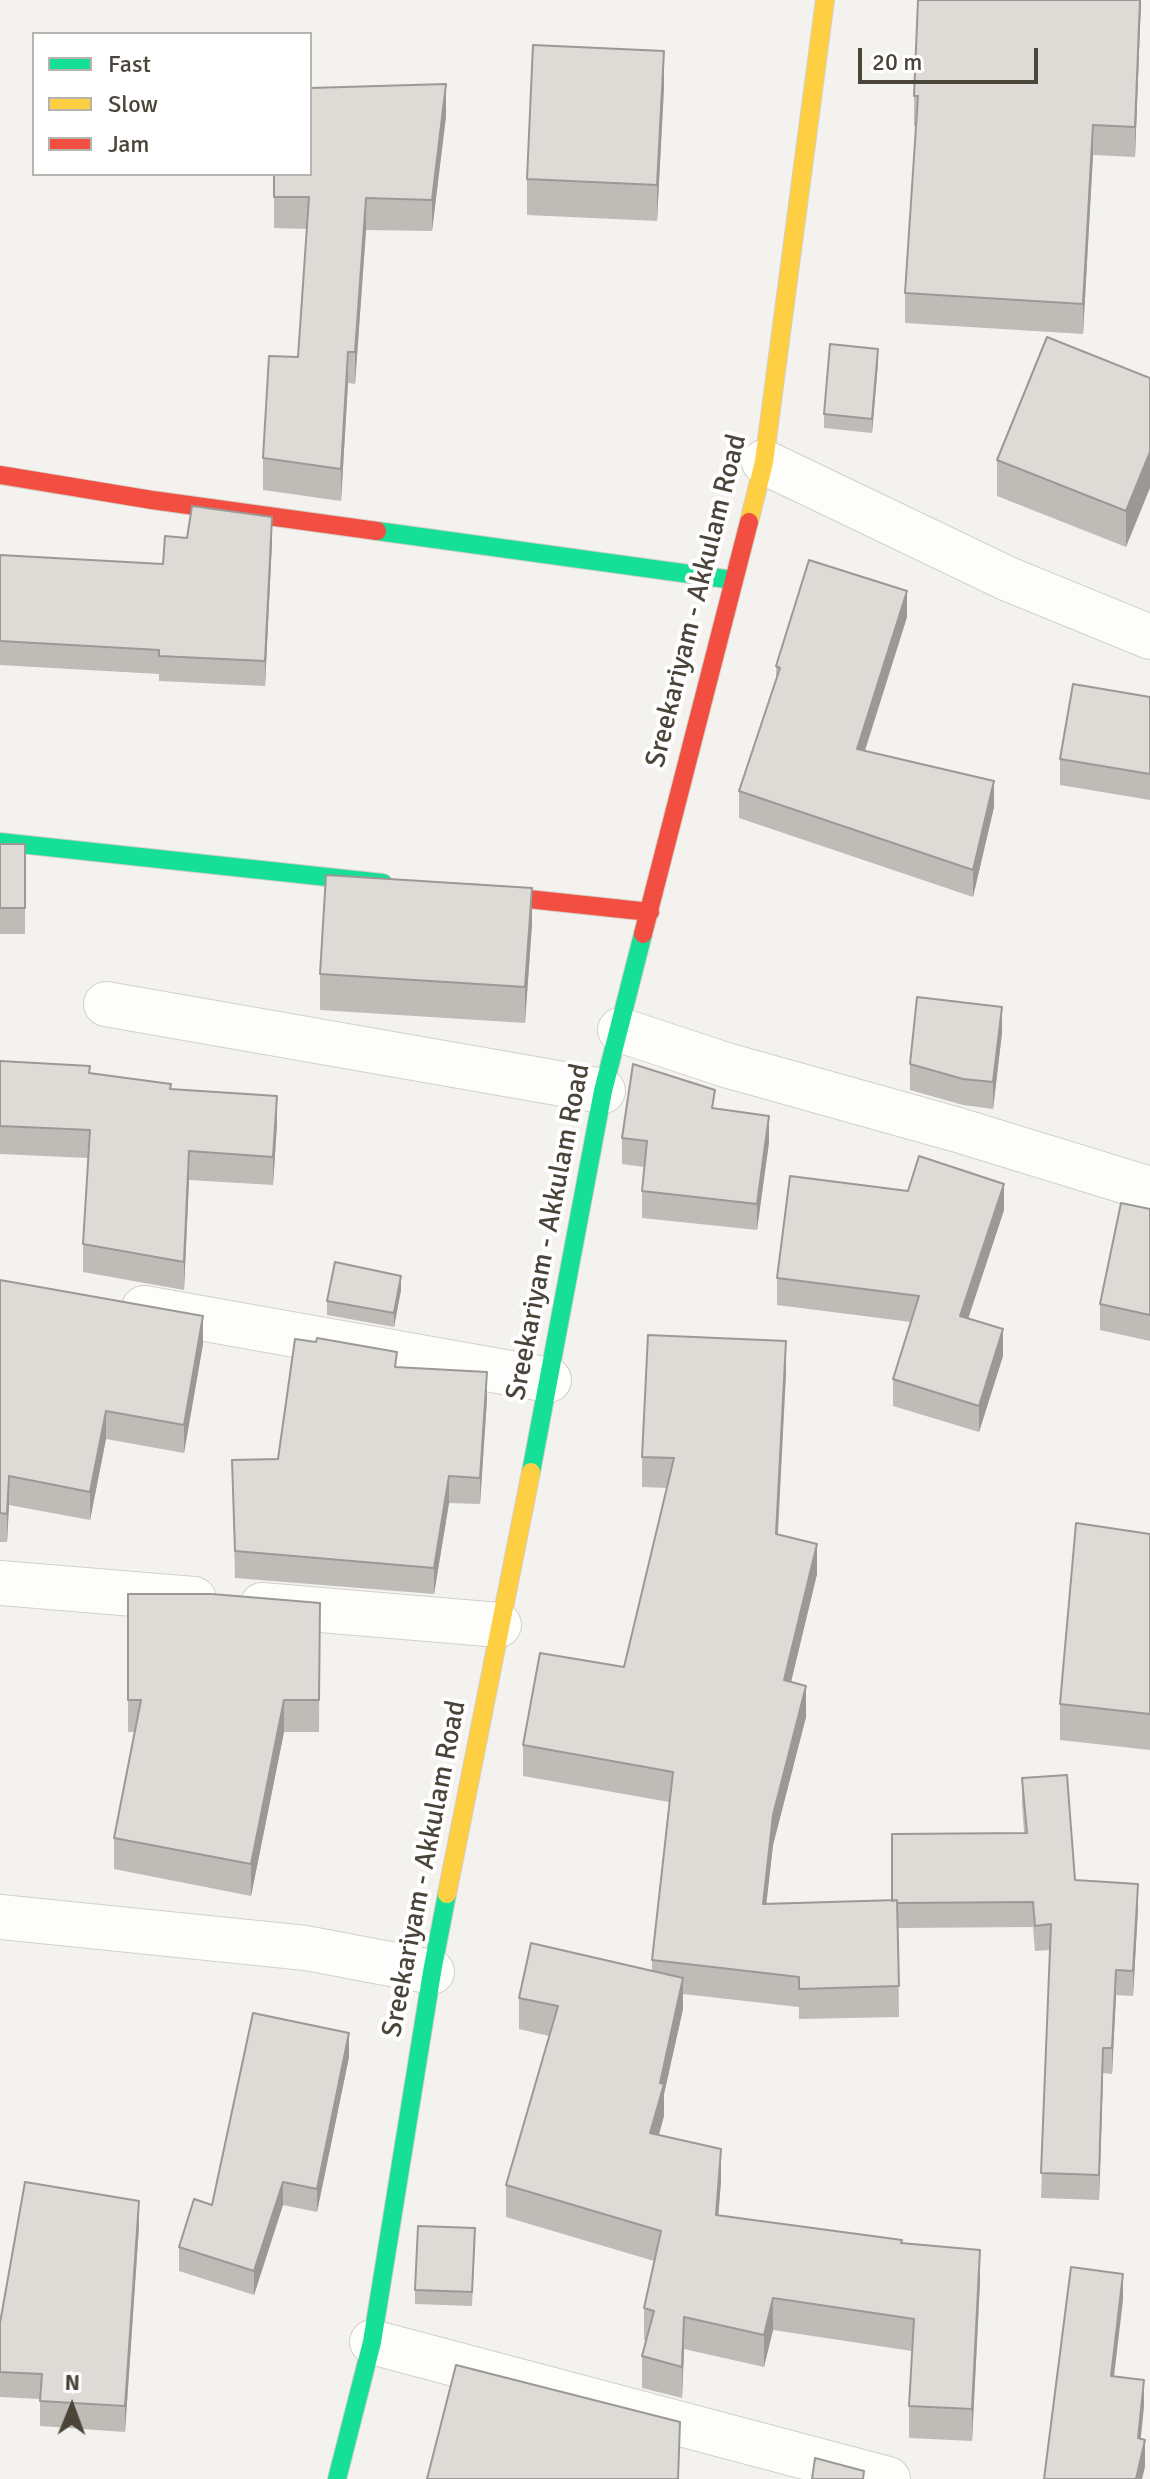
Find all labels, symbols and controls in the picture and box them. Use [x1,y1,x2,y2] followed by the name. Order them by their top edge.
[32,32,312,176] legend
[862,32,1042,82] scale bar
[872,47,922,77] text: 20 m
[108,49,151,79] text: Fast
[108,89,158,119] text: Slow
[108,129,149,159] text: Jam
[639,431,755,771] street label: Sreekariyam - Akkulam Road
[500,1061,598,1403] street label: Sreekariyam - Akkulam Road
[376,1698,474,2040] street label: Sreekariyam - Akkulam Road
[32,2367,112,2447] north arrow
[65,2369,80,2396] text: N

